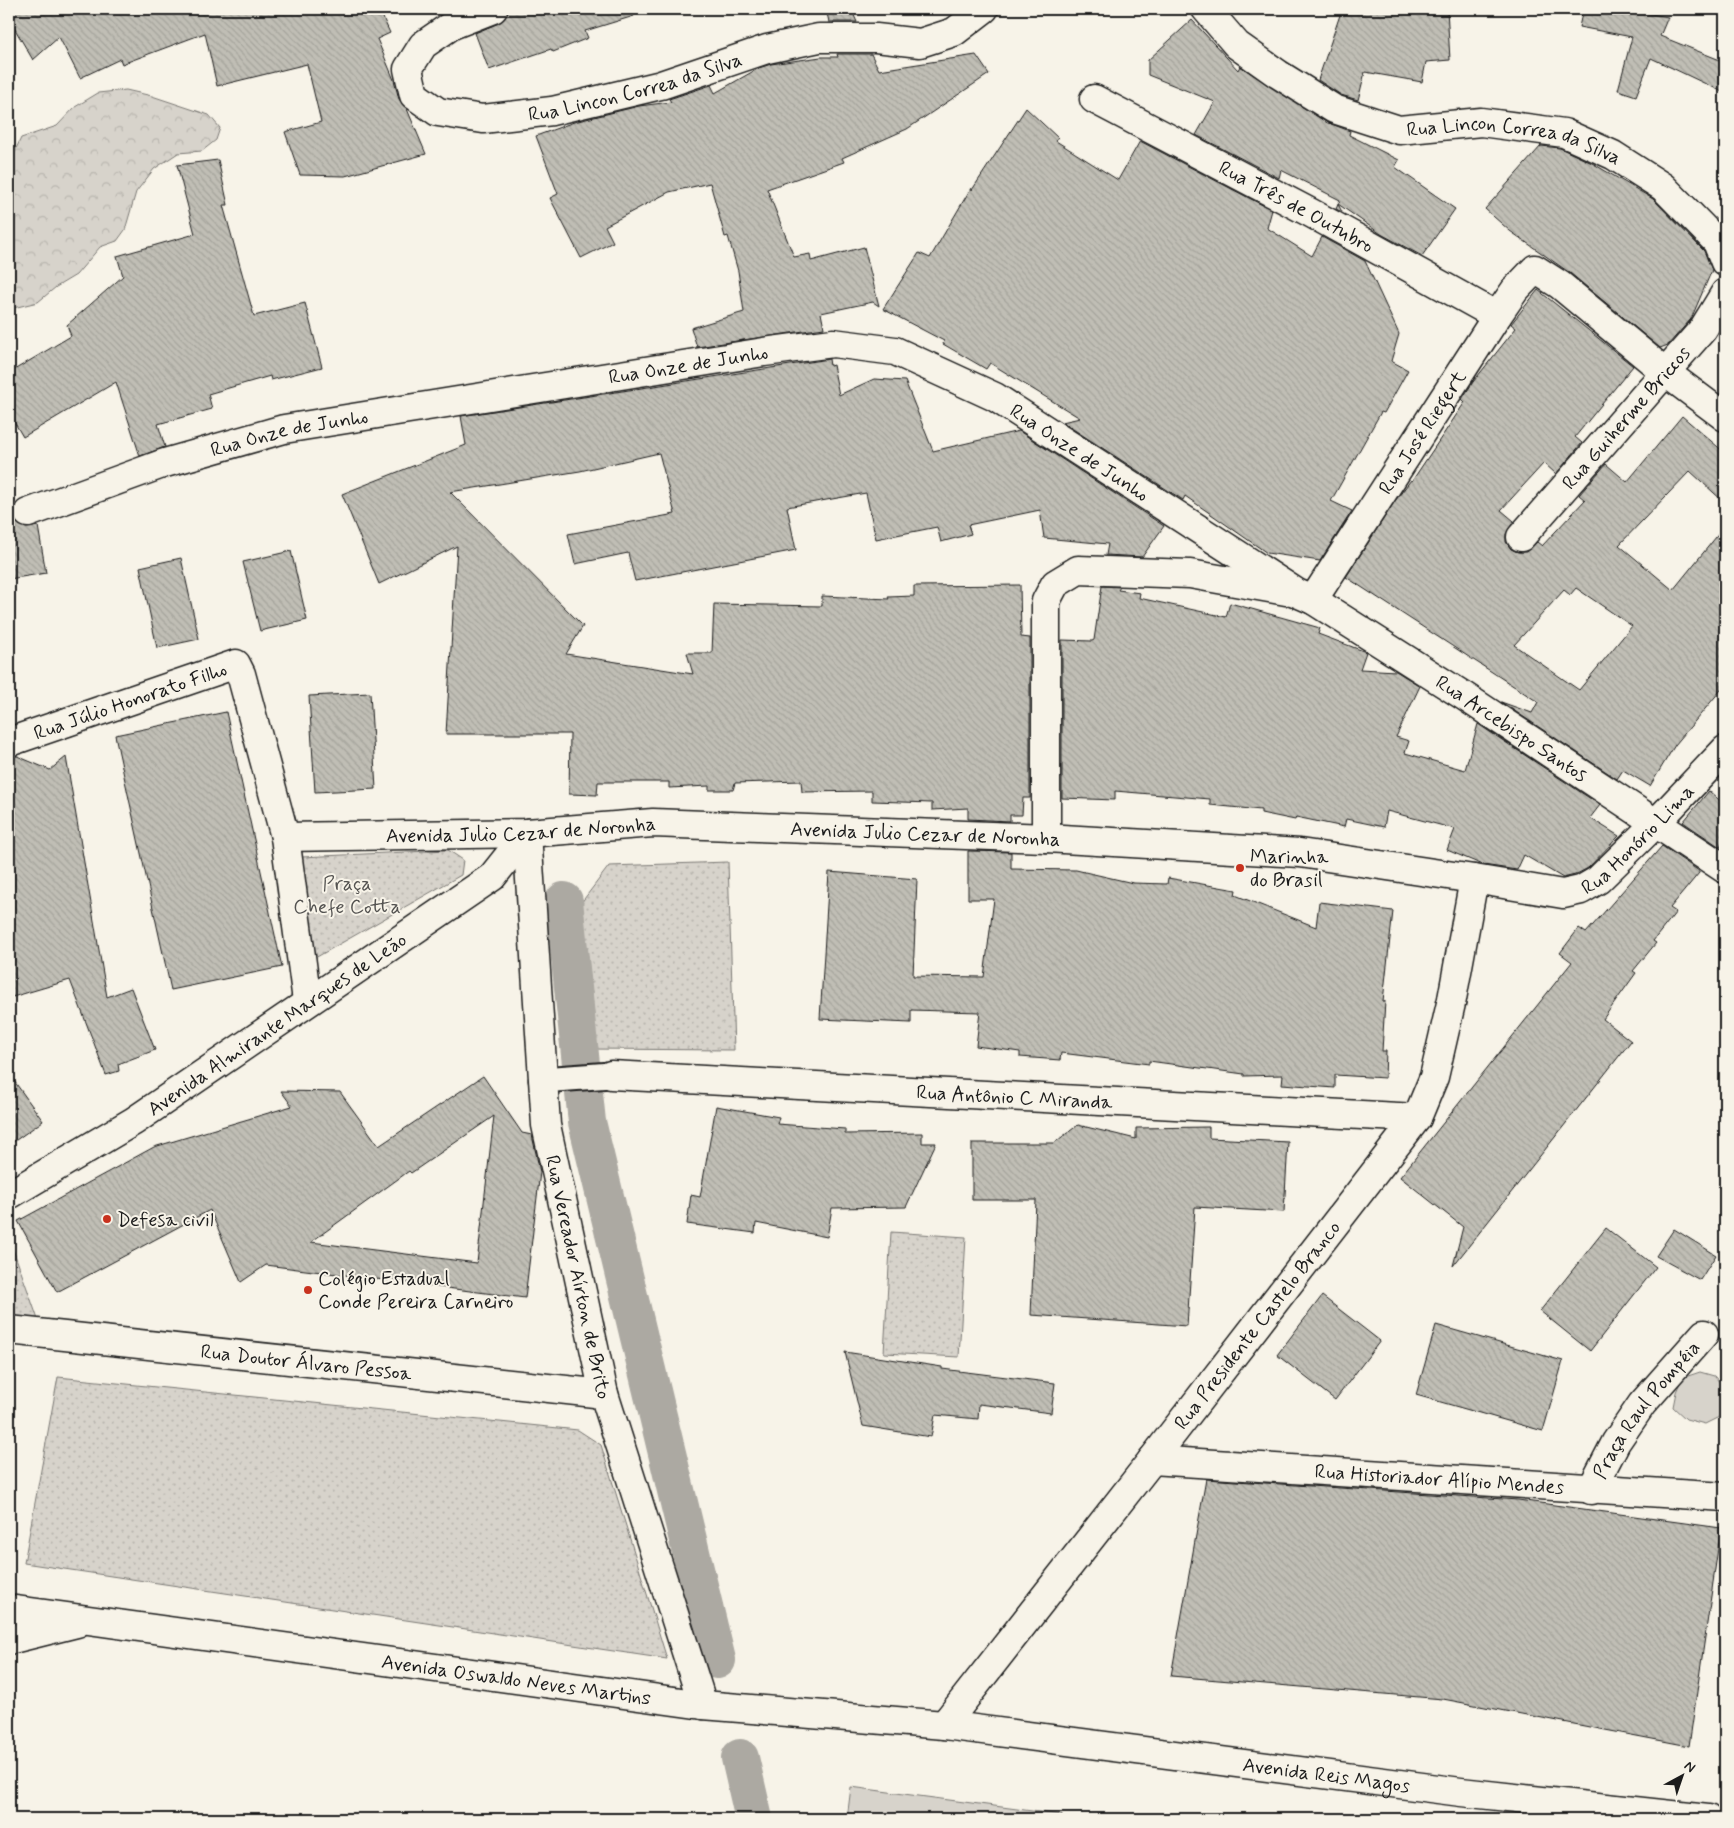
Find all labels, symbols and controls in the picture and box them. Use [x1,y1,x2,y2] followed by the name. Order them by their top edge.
[527,46,746,129] street label: Rua Lincon Correa da Silva
[1405,110,1627,172] street label: Rua Lincon Correa da Silva
[1214,155,1378,260] street label: Rua Três de Outubro
[607,340,770,392] street label: Rua Onze de Junho
[1557,341,1697,496] street label: Rua Guiherme Briccos
[1373,366,1473,500] street label: Rua José Riegert
[1004,398,1154,508] street label: Rua Onze de Junho
[208,404,370,464] street label: Rua Onze de Junho
[30,656,231,747] street label: Rua Júlio Honorato Filho
[1430,669,1592,789] street label: Rua Arcebispo Santos
[1577,779,1701,902] street label: Rua Honório Lima
[386,811,657,850] street label: Avenida Julio Cezar de Noronha
[790,816,1061,854] street label: Avenida Julio Cezar de Noronha
[1250,844,1329,894] place label: Marinha do Brasil
[1234,862,1246,874] marker: Marinha do Brasil
[293,871,401,921] park label: Praça Chefe Cotta
[142,927,413,1123] street label: Avenida Almirante Marques de Leão
[915,1079,1114,1117] street label: Rua Antônio C Miranda
[538,1153,617,1403] street label: Rua Vereador Aírton de Brito
[117,1207,214,1234] place label: Defesa civil
[101,1213,113,1225] marker: Defesa civil
[1169,1216,1347,1436] street label: Rua Presidente Castelo Branco
[318,1266,513,1316] place label: Colégio Estadual Conde Pereira Carneiro
[302,1284,314,1296] marker: Colégio Estadual Conde Pereira Carneiro
[1587,1335,1707,1484] street label: Praça Raul Pompéia
[199,1339,414,1388] street label: Rua Doutor Álvaro Pessoa
[1314,1459,1565,1502] street label: Rua Historiador Alípio Mendes
[380,1649,652,1713] street label: Avenida Oswaldo Neves Martins
[1656,1750,1706,1800] north arrow
[1241,1752,1412,1800] street label: Avenida Reis Magos
[1680,1757,1699,1777] text: N

